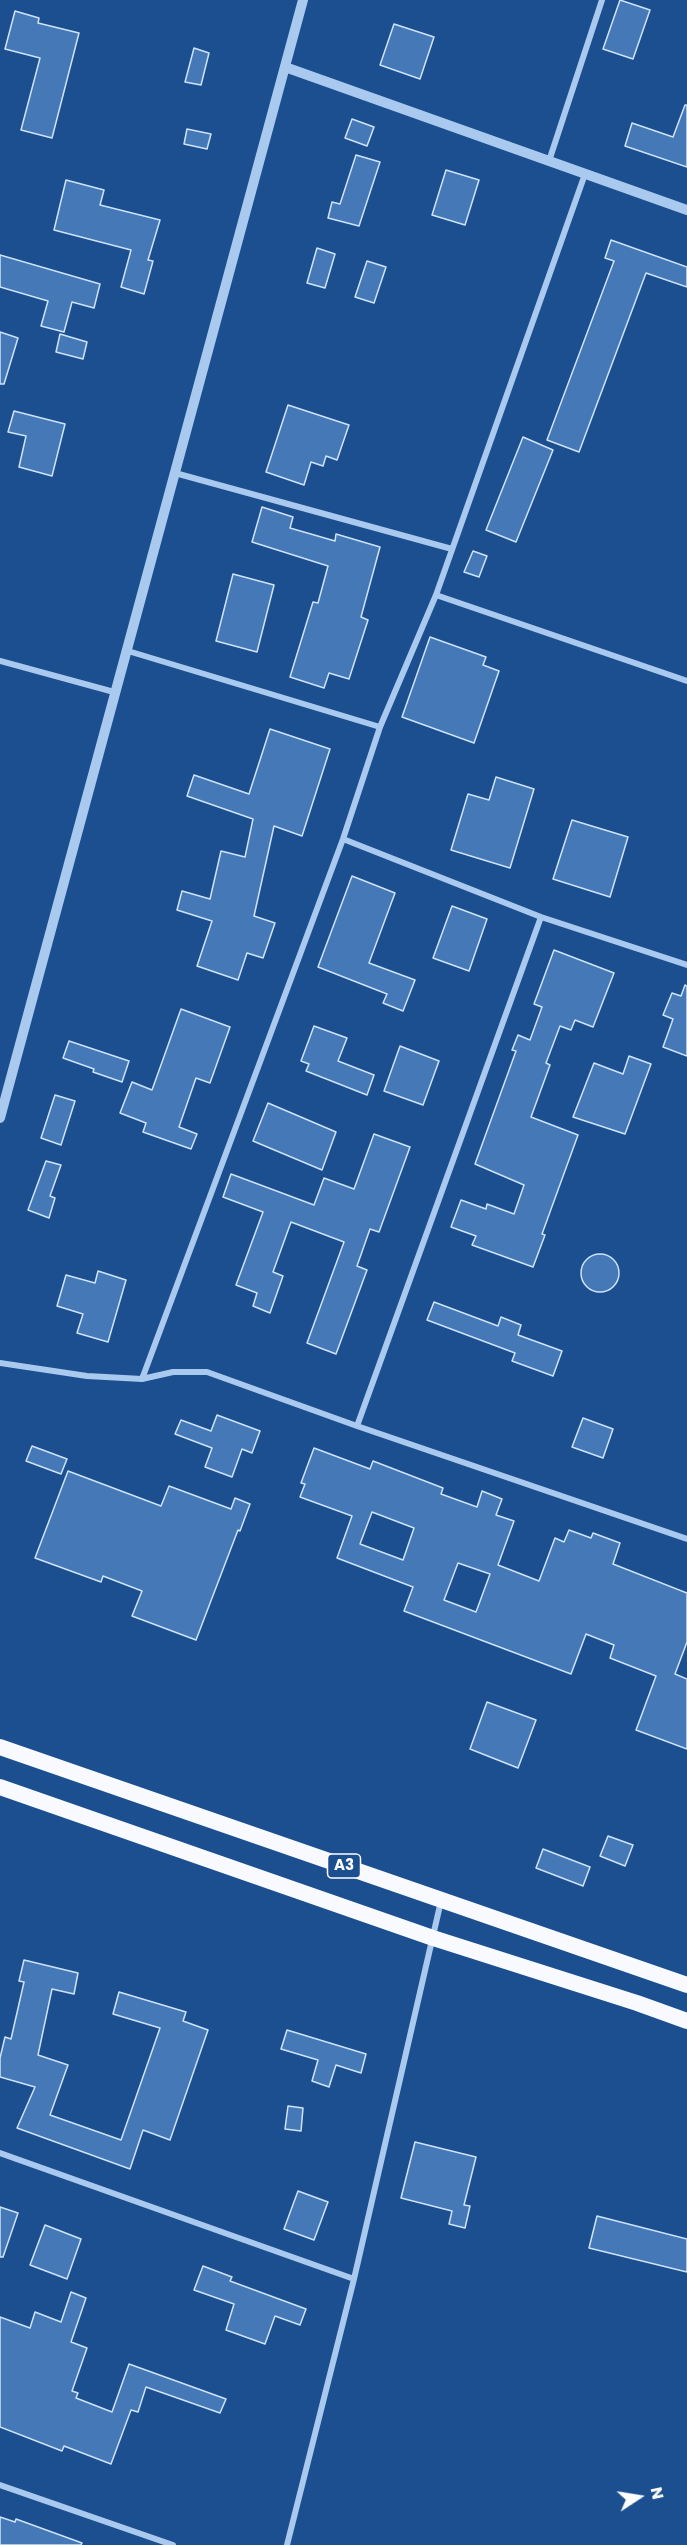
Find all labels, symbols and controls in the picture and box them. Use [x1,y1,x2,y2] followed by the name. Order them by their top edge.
[328,1854,360,1878] road number: A3
[609,2467,669,2527] north arrow
[645,2485,670,2501] text: N

